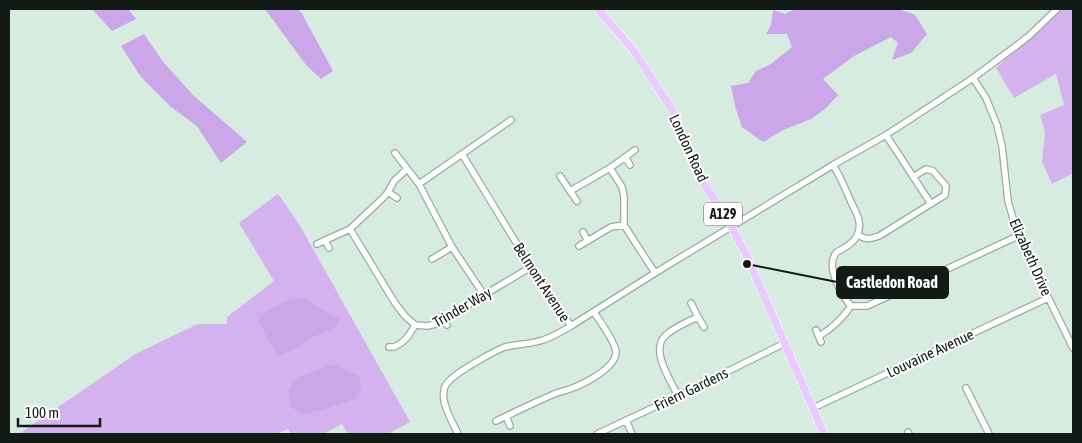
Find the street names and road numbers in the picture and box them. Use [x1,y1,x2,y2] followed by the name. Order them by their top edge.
[666,112,712,184] street label: London Road
[704,202,742,225] road number: A129
[1006,216,1056,298] street label: Elizabeth Drive
[510,239,574,325] street label: Belmont Avenue
[430,283,494,331] street label: Trinder Way
[884,325,976,381] street label: Louvaine Avenue
[651,364,731,414] street label: Friern Gardens

